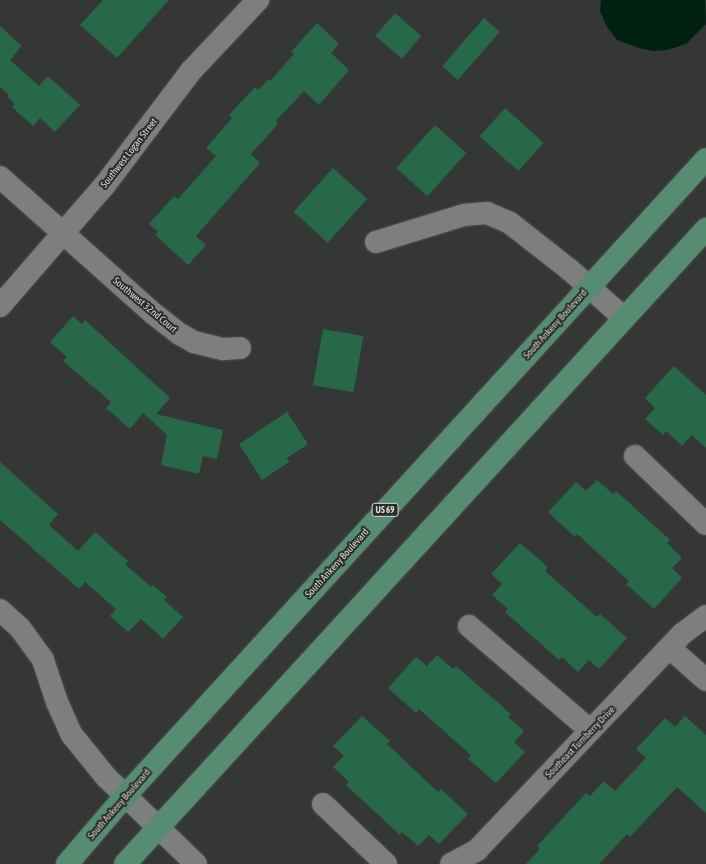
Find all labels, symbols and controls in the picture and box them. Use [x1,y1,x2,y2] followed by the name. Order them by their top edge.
[98,116,160,190] street label: Southwest Logan Street
[111,275,179,335] street label: Southwest 32nd Court
[521,287,589,361] street label: South Ankeny Boulevard
[371,503,399,517] road number: US 69
[303,526,371,600] street label: South Ankeny Boulevard
[543,704,617,780] street label: Southeast Turnberry Drive
[85,766,153,842] street label: South Ankeny Boulevard

